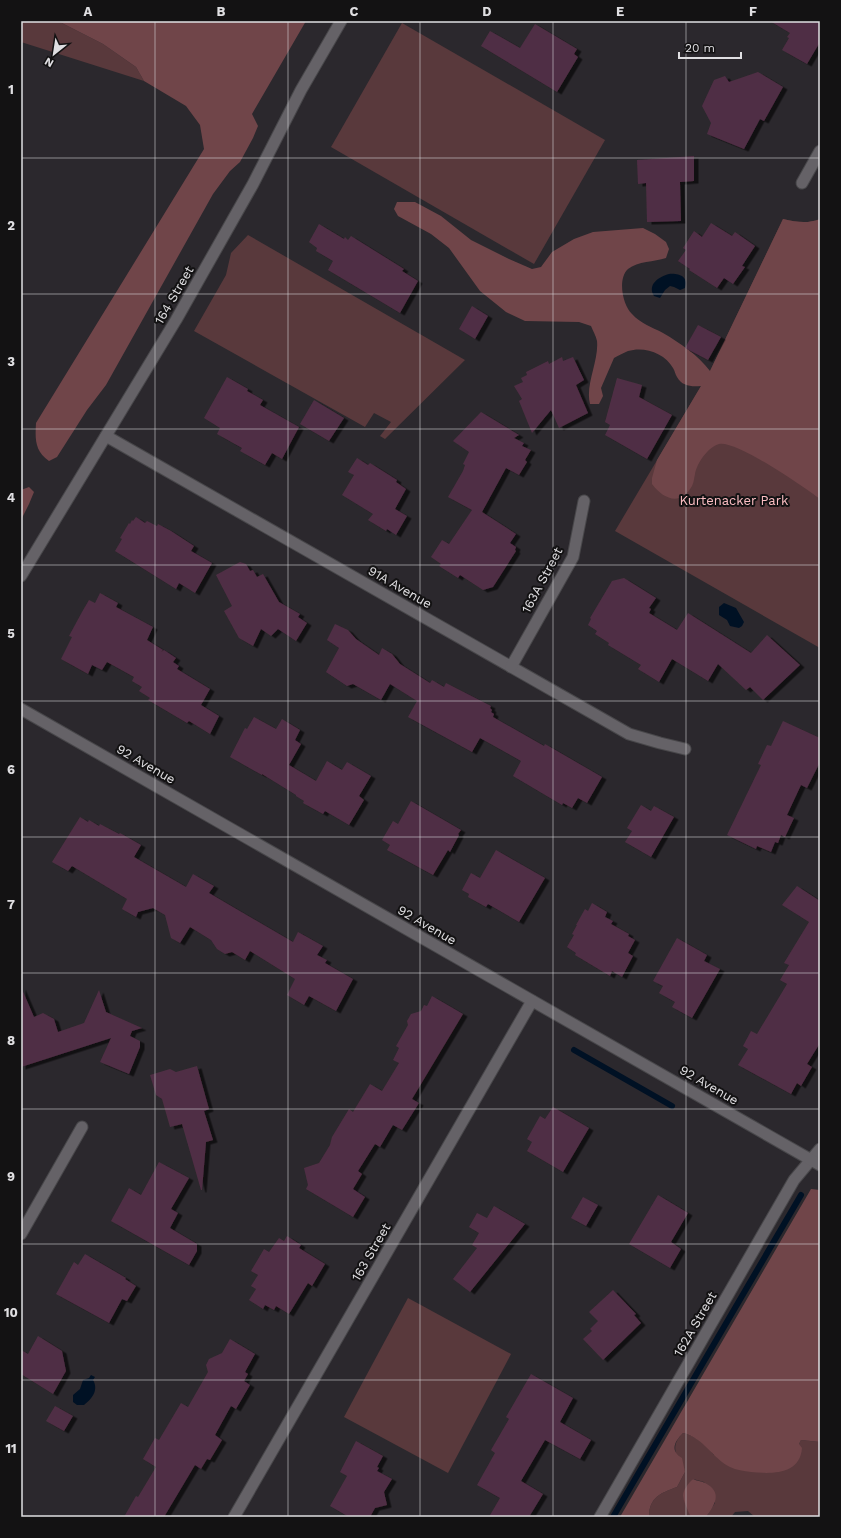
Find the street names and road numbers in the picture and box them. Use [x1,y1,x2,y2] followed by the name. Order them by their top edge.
[151,263,197,327] street label: 164 Street
[518,544,566,615] street label: 163A Street
[365,563,435,611] street label: 91A Avenue
[114,741,178,787] street label: 92 Avenue
[395,902,459,948] street label: 92 Avenue
[677,1062,741,1108] street label: 92 Avenue
[348,1220,394,1284] street label: 163 Street
[670,1289,720,1359] street label: 162A Street

